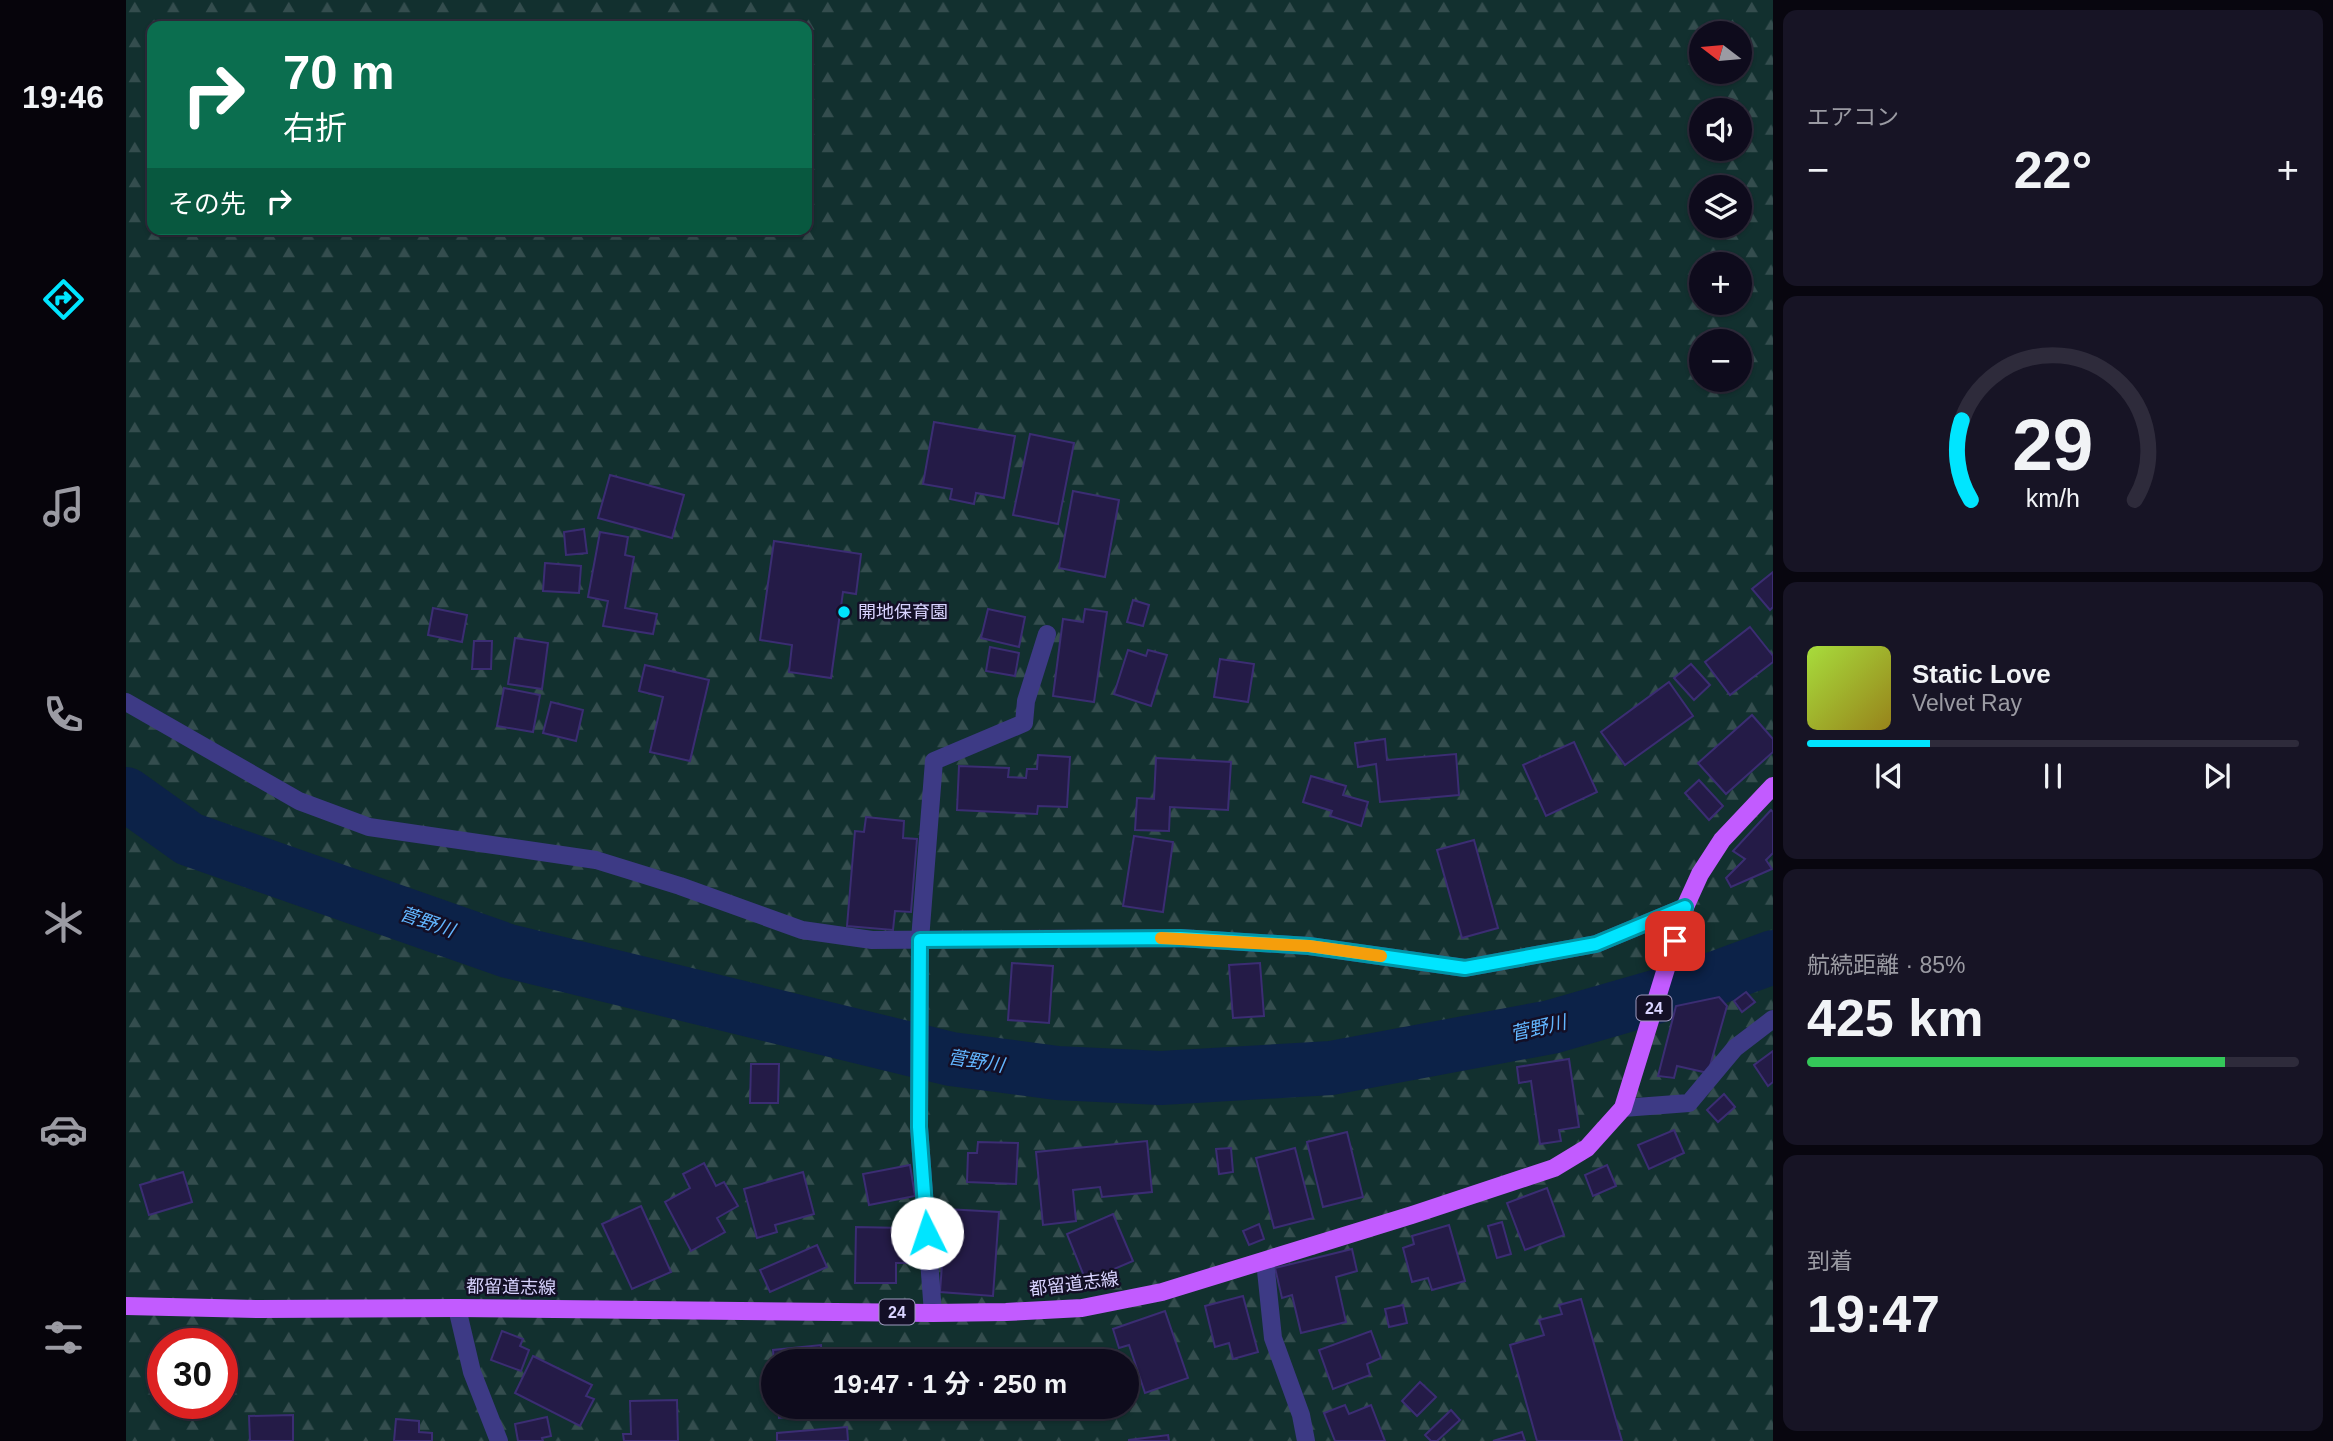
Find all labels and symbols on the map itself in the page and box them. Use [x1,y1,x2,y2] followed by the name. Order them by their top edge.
[1689,21,1752,84] north arrow
[858,602,948,622] place label: 開地保育園
[836,604,852,620] marker: 開地保育園
[397,903,459,942] water label: 菅野川
[1645,911,1705,971] pin
[1636,996,1672,1020] road number: 24
[1508,1011,1570,1045] water label: 菅野川
[946,1046,1008,1076] water label: 菅野川
[890,1196,964,1270] position arrow
[1028,1269,1120,1299] street label: 都留道志線
[466,1276,556,1298] street label: 都留道志線
[880,1300,914,1324] road number: 24
[147,1328,238,1419] speed limit sign: 30

